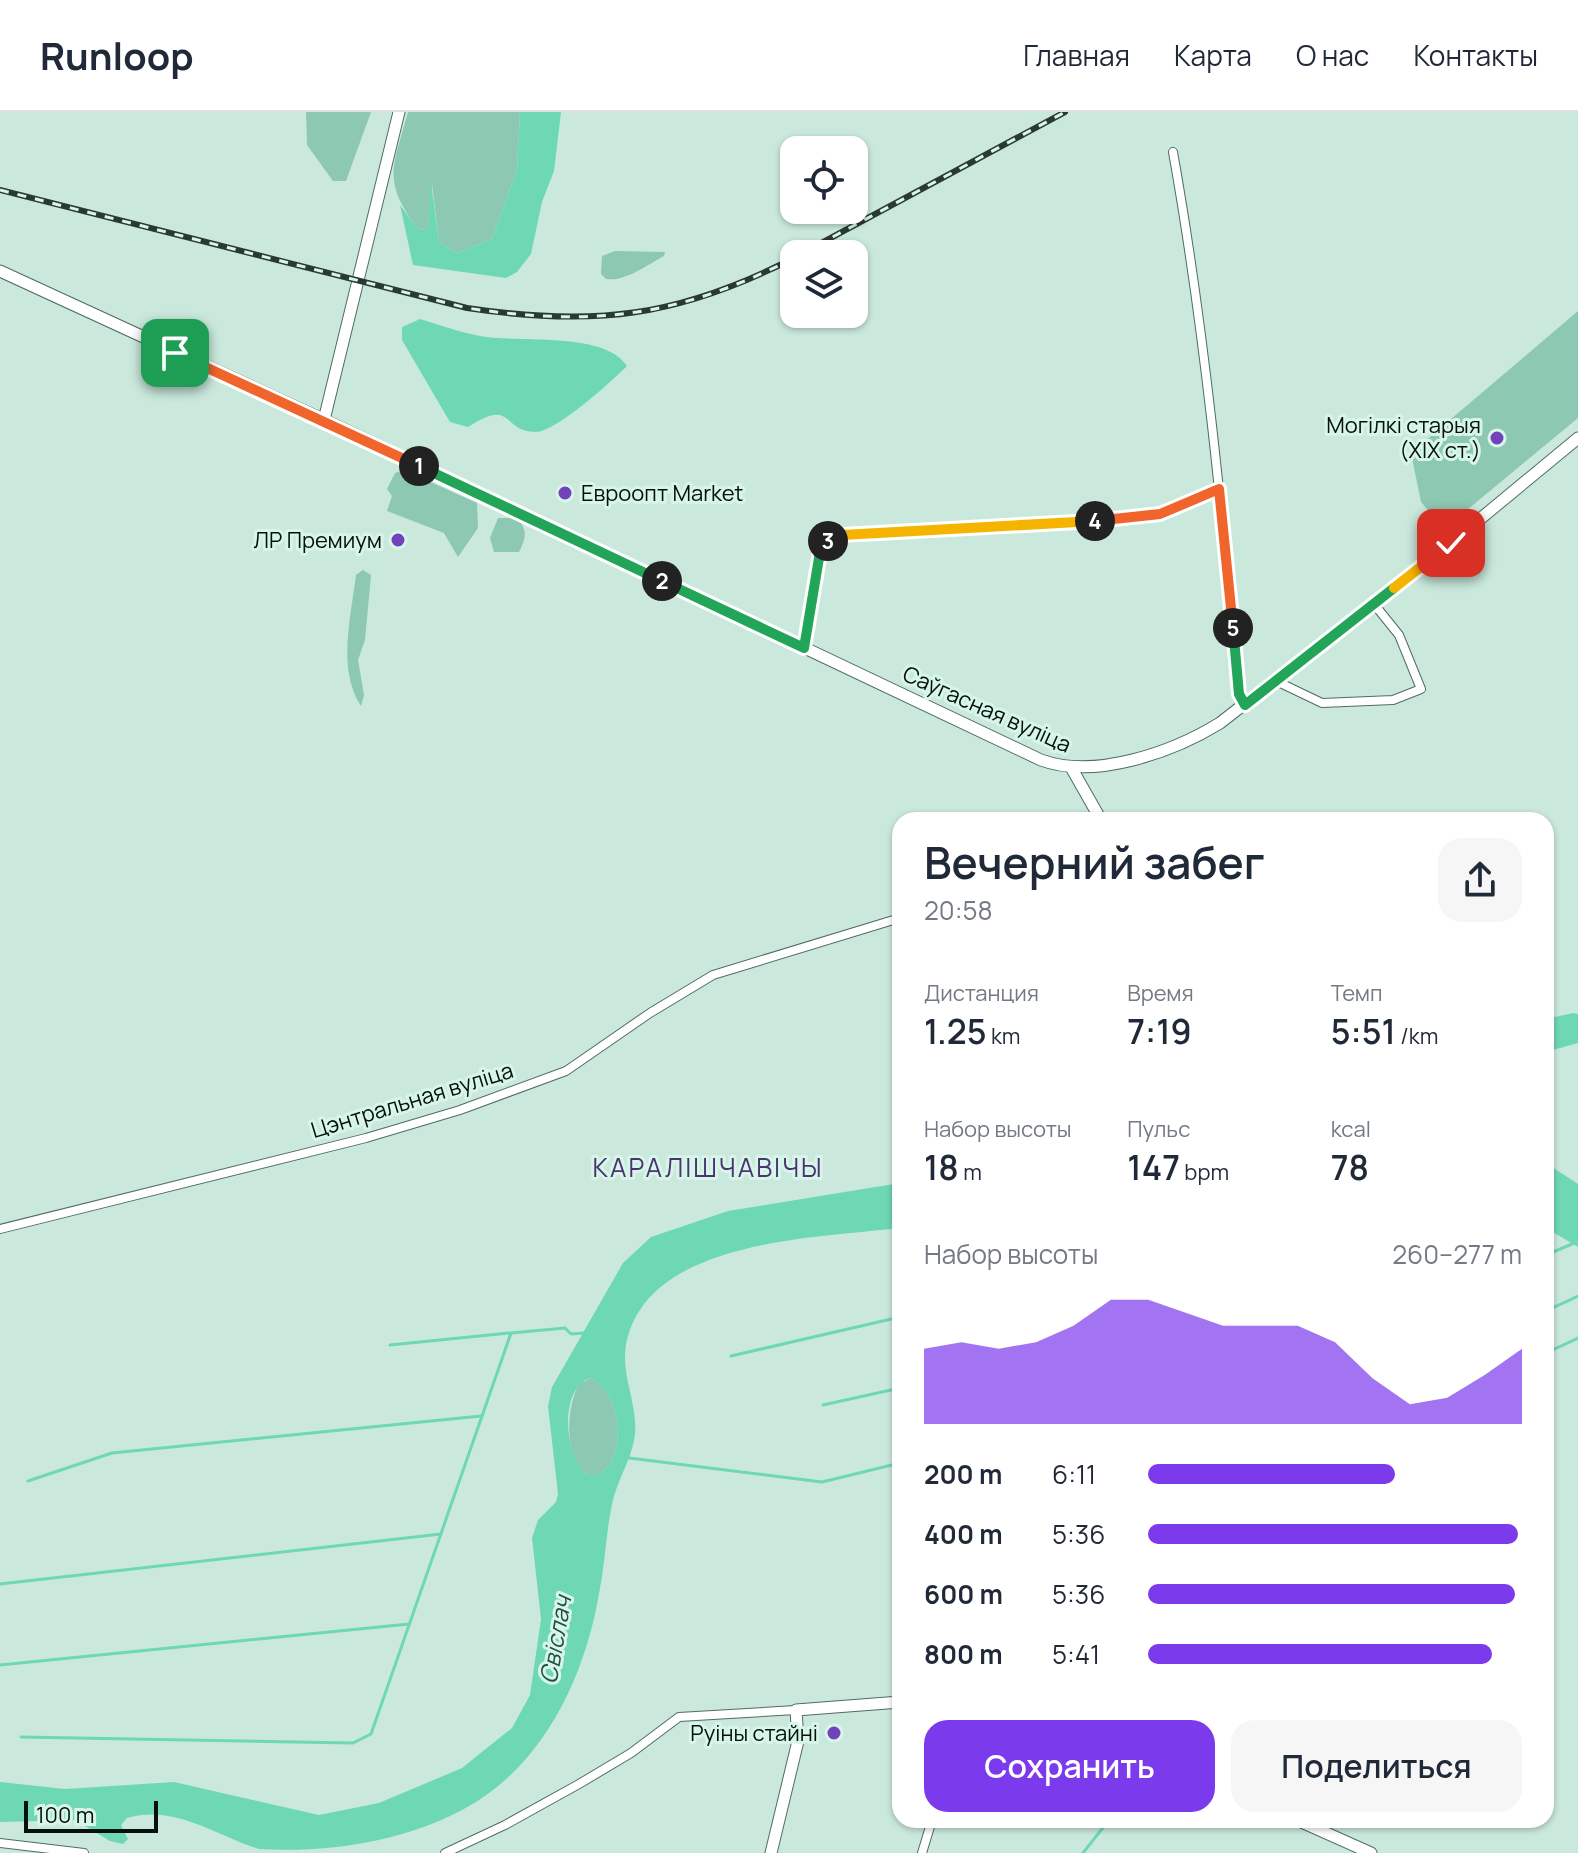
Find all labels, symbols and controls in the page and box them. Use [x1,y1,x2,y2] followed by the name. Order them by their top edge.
[40,29,194,81] text: Runloop
[1023,36,1130,74] text: Главная
[1174,36,1252,74] text: Карта
[1296,36,1369,74] text: О нас
[1413,36,1538,74] text: Контакты
[780,136,868,328] map controls
[780,136,868,224] button: locate
[780,240,868,328] button: layers
[141,319,209,387] pin
[153,331,197,375] icon: arrive
[1326,410,1481,465] place label: Могілкі старыя (XIX ст.)
[1488,429,1506,447] marker: Могілкі старыя (XIX ст.)
[399,446,439,486] pin: 1
[414,451,424,481] text: 1
[581,478,744,508] place label: Евроопт Market
[556,484,574,502] marker: Евроопт Market
[1075,501,1115,541] pin: 4
[1088,506,1102,536] text: 4
[1417,509,1485,577] pin
[808,521,848,561] pin: 3
[1429,521,1473,565] icon: check
[254,525,382,555] place label: ЛР Премиум
[822,526,834,556] text: 3
[389,531,407,549] marker: ЛР Премиум
[642,561,682,601] pin: 2
[655,566,669,596] text: 2
[1213,608,1253,648] pin: 5
[1227,613,1239,643] text: 5
[898,658,1076,760] street label: Саўгасная вуліца
[924,832,1265,892] text: Вечерний забег
[1438,838,1522,922] button: share
[924,892,993,928] text: 20:58
[924,978,1039,1008] text: Дистанция
[1127,978,1194,1008] text: Время
[1331,978,1383,1008] text: Темп
[924,1008,987,1054] text: 1.25
[1127,1008,1192,1054] text: 7:19
[1331,1008,1396,1054] text: 5:51
[987,1021,1021,1051] text: km
[1396,1021,1438,1051] text: /km
[307,1055,517,1145] street label: Цэнтральная вуліца
[924,1114,1072,1144] text: Набор высоты
[1127,1114,1190,1144] text: Пульс
[1331,1114,1371,1144] text: kcal
[924,1144,959,1190] text: 18
[1127,1144,1180,1190] text: 147
[1331,1144,1369,1190] text: 78
[593,1149,823,1185] district label: КАРАЛІШЧАВІЧЫ
[959,1157,982,1187] text: m
[1180,1157,1229,1187] text: bpm
[924,1236,1098,1272] text: Набор высоты
[1392,1236,1522,1272] text: 260–277 m
[924,1456,1002,1492] text: 200 m
[1052,1456,1096,1492] text: 6:11
[924,1516,1003,1552] text: 400 m
[1052,1516,1105,1552] text: 5:36
[924,1576,1003,1612] text: 600 m
[1052,1576,1105,1612] text: 5:36
[531,1591,579,1686] water label: Свіслач
[924,1636,1003,1672] text: 800 m
[1052,1636,1100,1672] text: 5:41
[690,1718,818,1748] place label: Руіны стайні
[924,1720,1215,1812] button: Сохранить
[1231,1720,1522,1812] button: Поделиться
[825,1724,843,1742] marker: Руіны стайні
[24,1797,158,1833] scale bar
[36,1800,94,1830] text: 100 m

